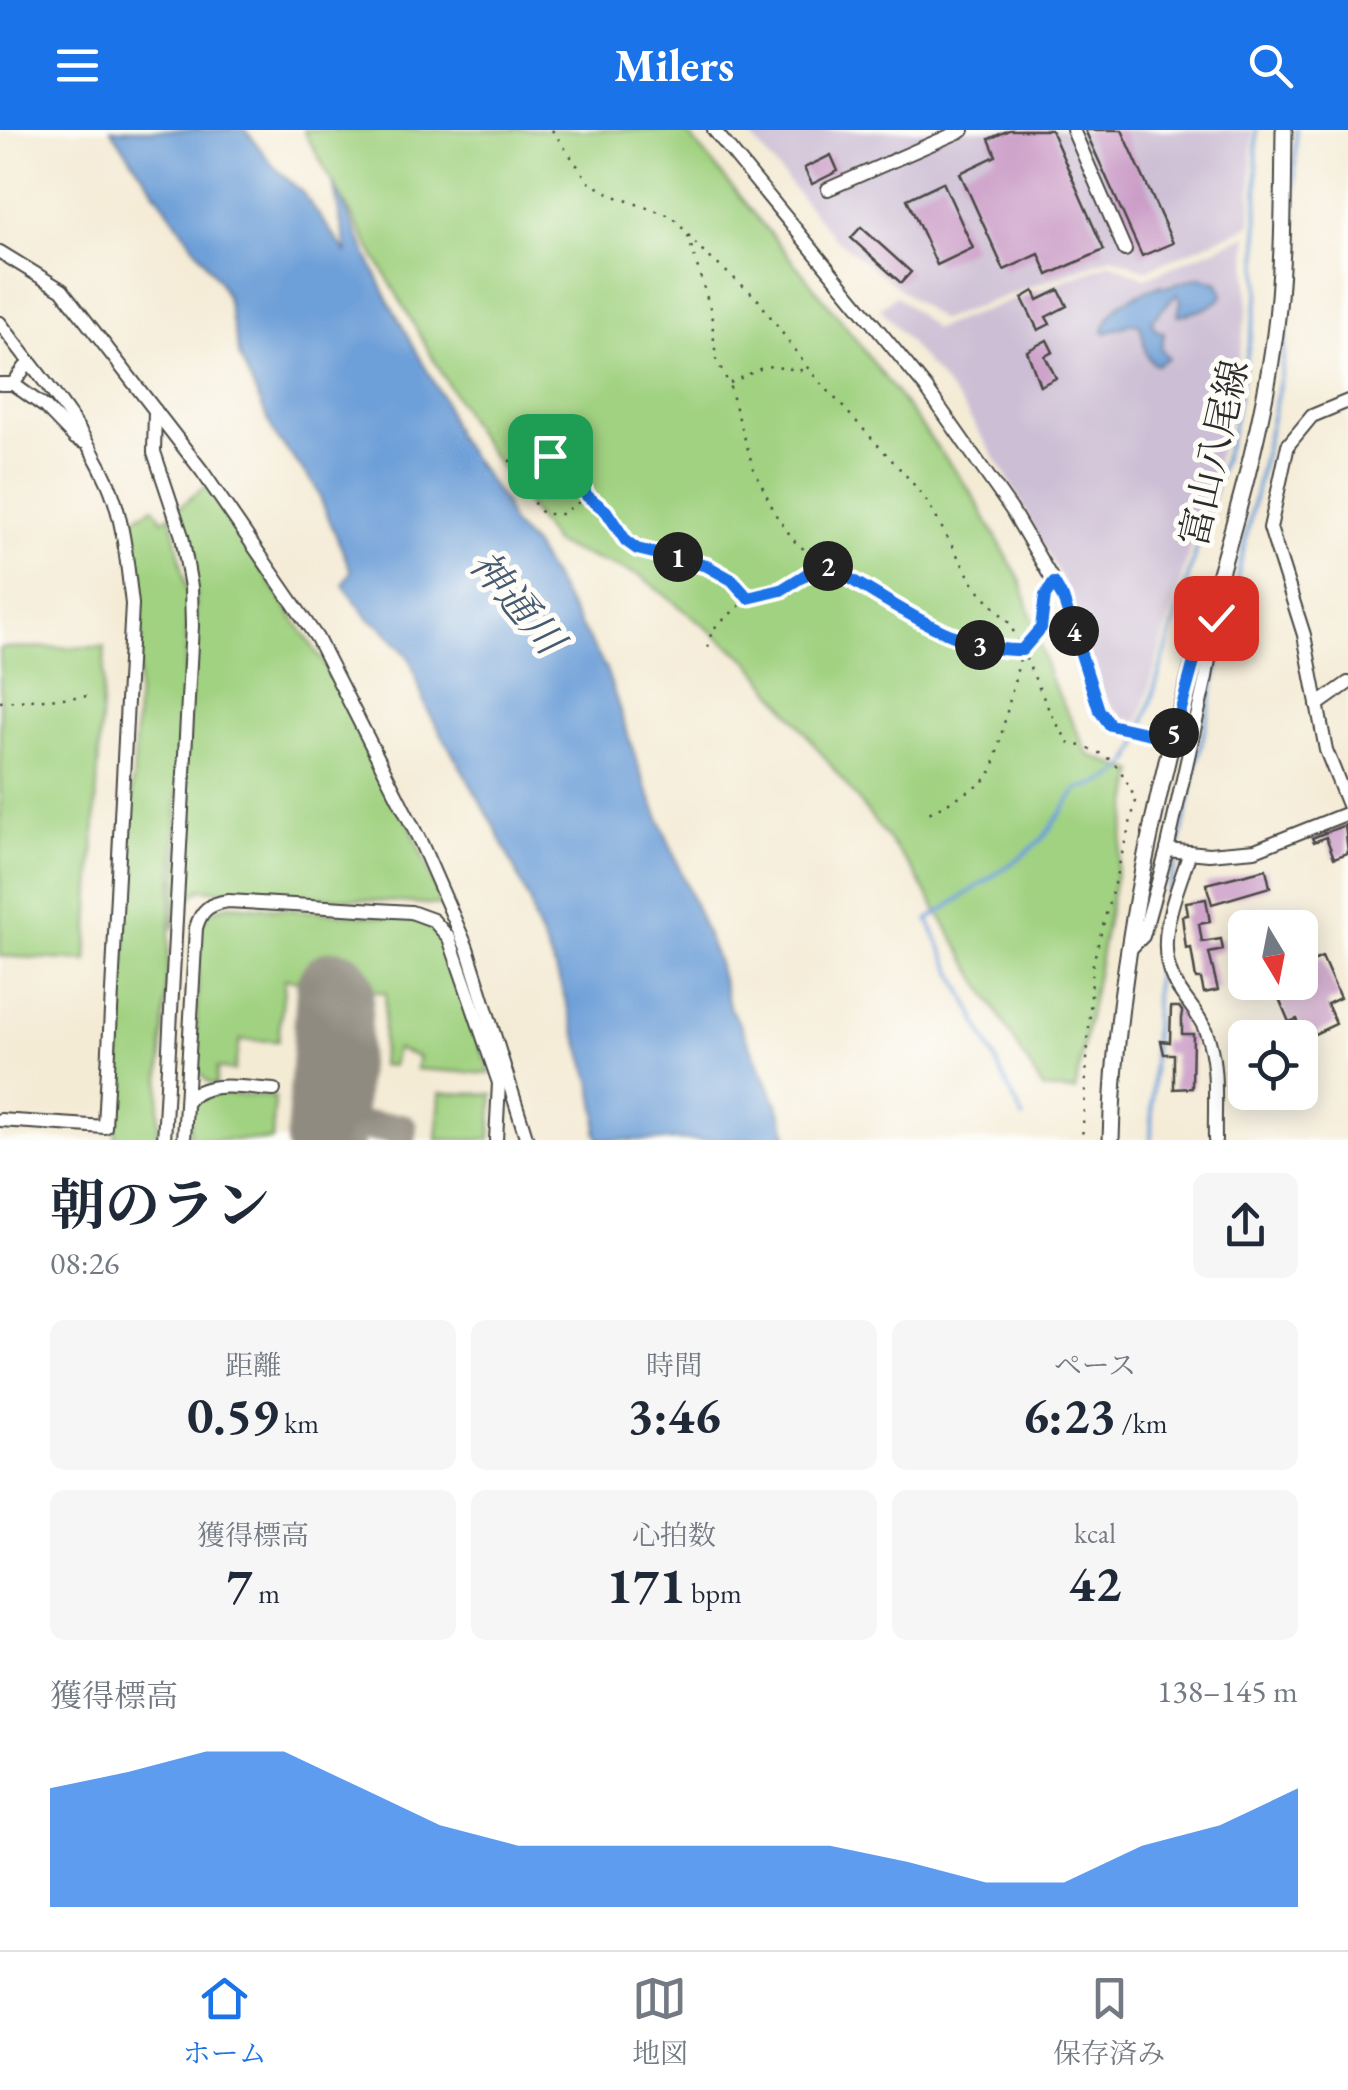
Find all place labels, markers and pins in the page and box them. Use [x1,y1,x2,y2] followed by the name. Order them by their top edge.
[508,414,593,499] pin
[653,532,703,582] pin: 1
[803,541,853,591] pin: 2
[1174,576,1259,661] pin
[1049,606,1099,656] pin: 4
[955,620,1005,670] pin: 3
[1149,708,1199,758] pin: 5

